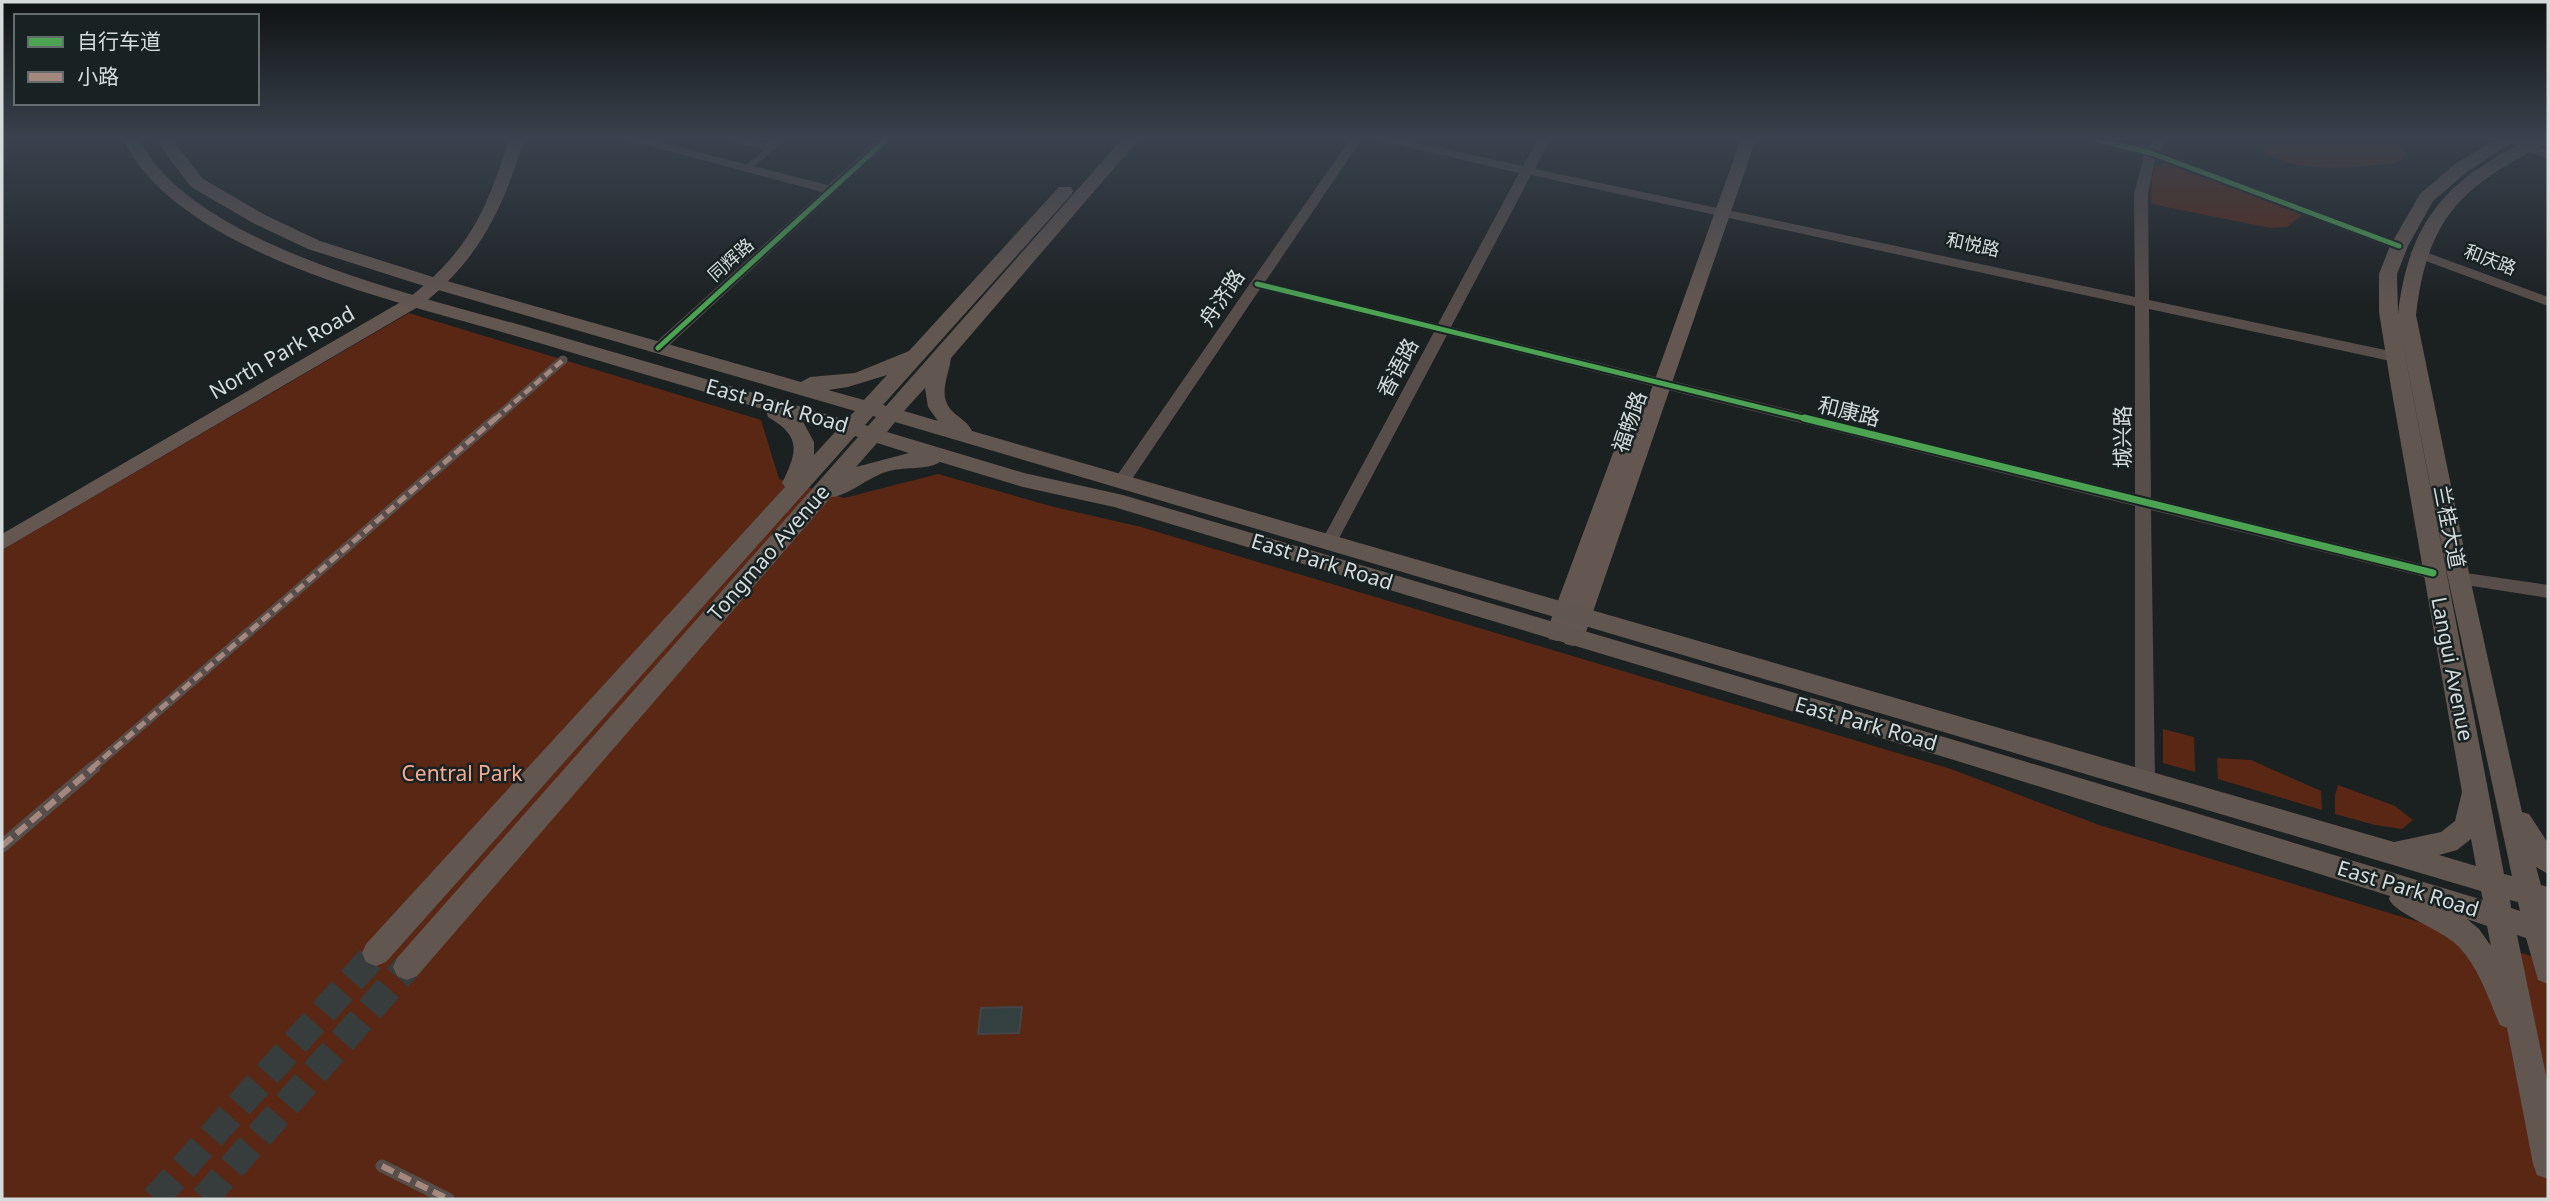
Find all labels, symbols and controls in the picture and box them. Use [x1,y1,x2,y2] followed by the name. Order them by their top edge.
[14,14,259,105] legend
[77,27,161,55] text: 自行车道
[77,62,119,90] text: 小路
[1944,227,2002,261] street label: 和悦路
[702,232,758,286] street label: 同辉路
[2461,238,2520,280] street label: 和庆路
[1192,263,1250,331] street label: 舟济路
[204,299,359,405] street label: North Park Road
[1370,333,1424,402] street label: 香语路
[703,371,852,439] street label: East Park Road
[1606,387,1653,456] street label: 福畅路
[1815,390,1883,432] street label: 和康路
[2108,406,2136,469] street label: 城兴路
[701,478,835,626] street label: Tongmao Avenue
[2428,483,2472,571] street label: 兰桂大道
[1248,526,1397,596] street label: East Park Road
[2425,594,2481,743] street label: Langui Avenue
[1792,689,1941,757] street label: East Park Road
[402,759,523,787] park label: Central Park
[2334,853,2483,923] street label: East Park Road

